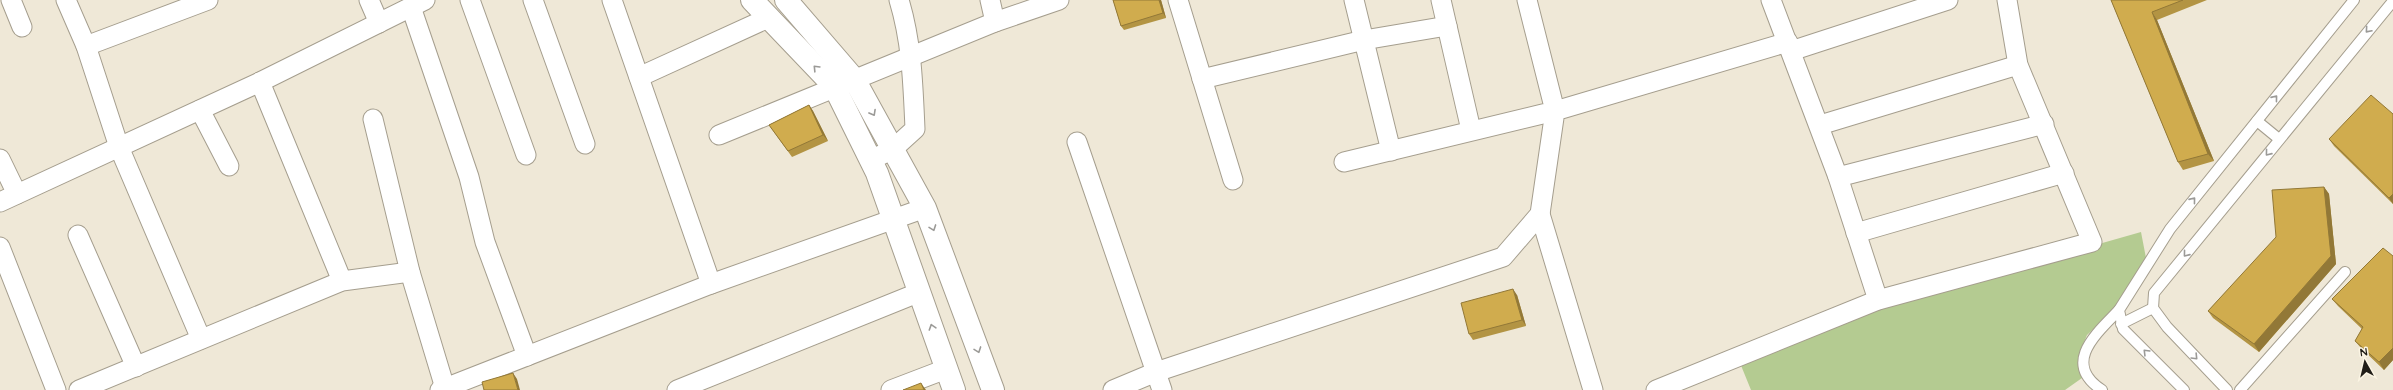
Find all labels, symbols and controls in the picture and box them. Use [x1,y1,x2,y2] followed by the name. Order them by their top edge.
[2365,26,2372,33] one-way arrow
[813,65,821,73] one-way arrow
[2270,96,2277,103] one-way arrow
[869,109,876,116] one-way arrow
[2265,148,2272,155] one-way arrow
[2189,197,2196,204] one-way arrow
[928,225,936,232] one-way arrow
[2183,249,2190,256] one-way arrow
[928,323,936,330] one-way arrow
[2345,342,2385,382] north arrow
[2359,345,2369,360] text: N
[973,347,982,354] one-way arrow
[2144,349,2151,357] one-way arrow
[2190,352,2198,360] one-way arrow

